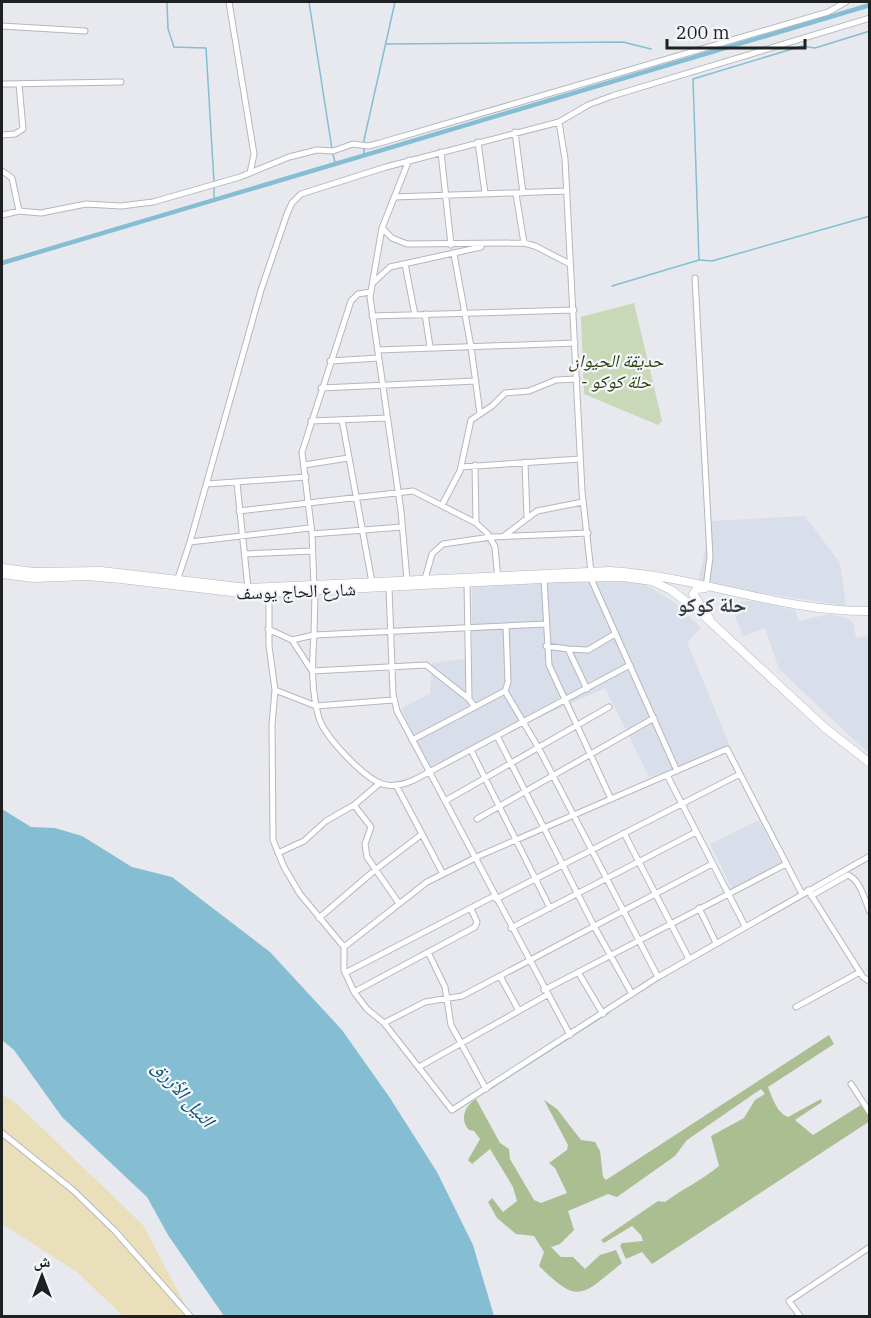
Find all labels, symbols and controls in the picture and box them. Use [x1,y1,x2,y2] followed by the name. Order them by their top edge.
[667,12,805,50] scale bar
[676,21,730,44] text: 200 m
[569,349,664,393] park label: حديقة الحيوان - حلة كوكو
[236,577,356,606] street label: شارع الحاج يوسف
[677,591,747,618] district label: حلة كوكو
[147,1054,223,1134] water label: النيل الأزرق
[12,1246,72,1306] north arrow
[34,1251,51,1271] text: ش

